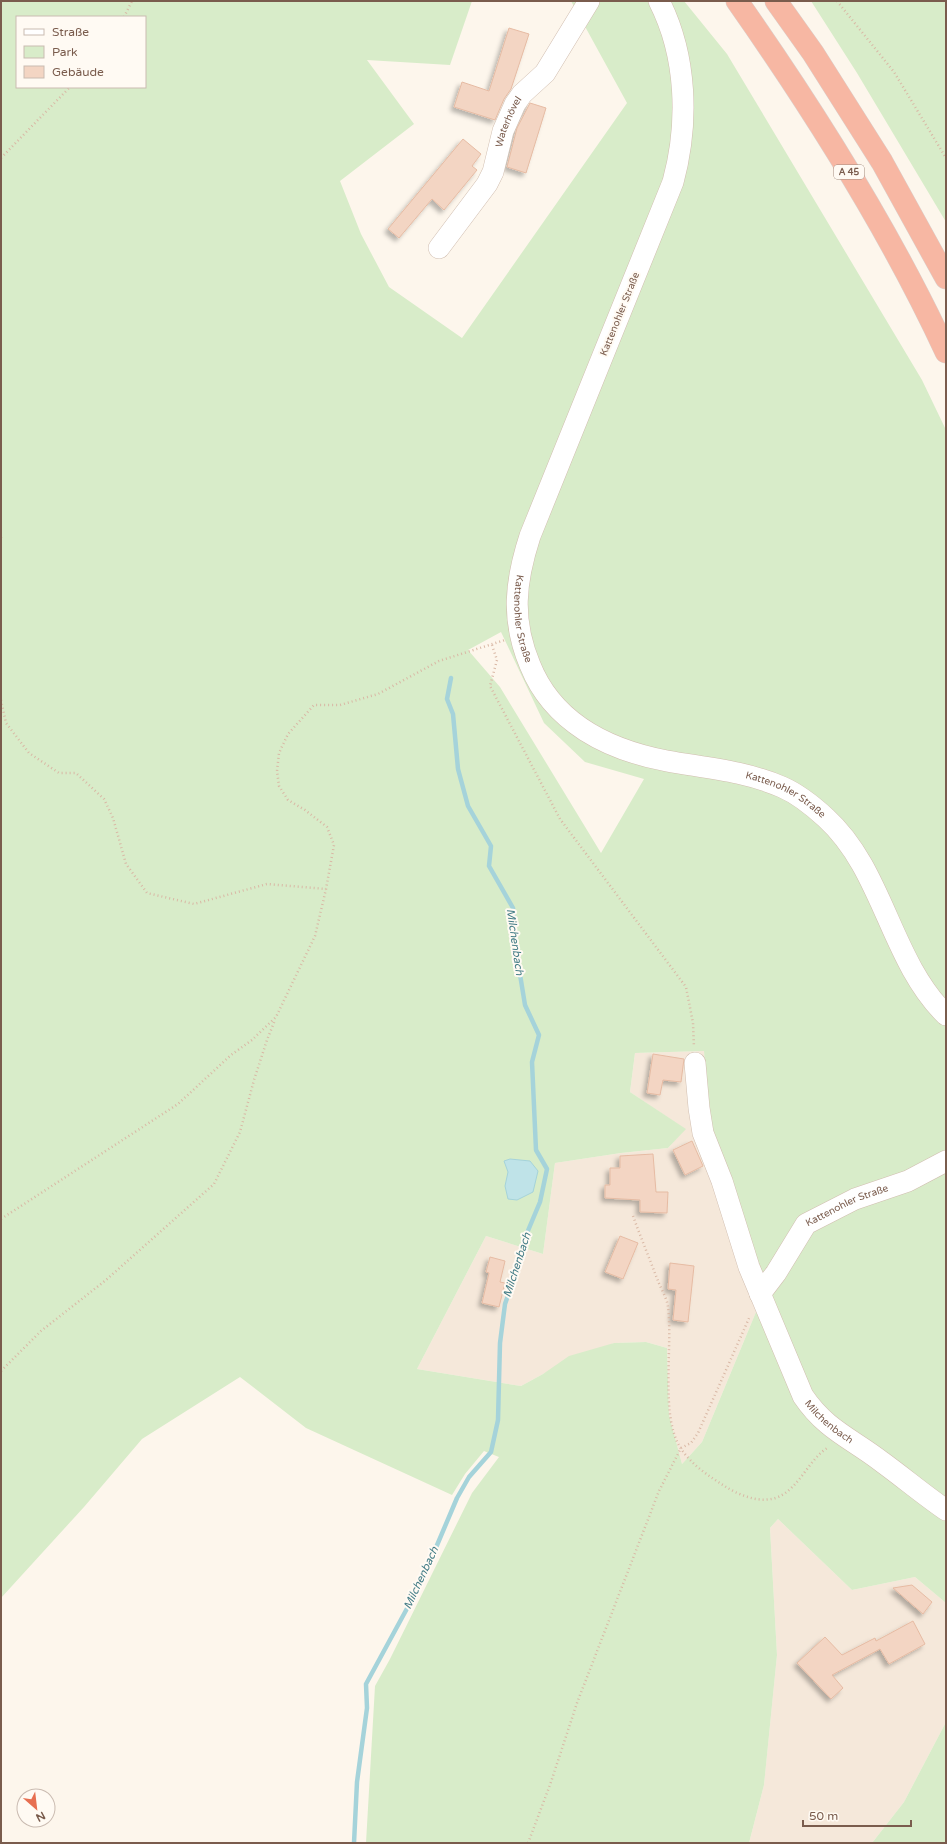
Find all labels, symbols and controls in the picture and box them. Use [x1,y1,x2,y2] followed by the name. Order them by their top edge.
[16,16,146,88] legend
[52,25,89,39] text: Straße
[52,45,78,59] text: Park
[52,65,104,79] text: Gebäude
[493,94,524,149] street label: Waterhövel
[834,165,864,179] road number: A 45
[598,270,642,358] street label: Kattenohler Straße
[511,574,535,665] street label: Kattenohler Straße
[744,769,828,821] street label: Kattenohler Straße
[504,908,526,976] water label: Milchenbach
[804,1182,890,1229] street label: Kattenohler Straße
[500,1231,534,1299] water label: Milchenbach
[802,1398,855,1446] street label: Milchenbach
[401,1545,441,1611] water label: Milchenbach
[16,1788,56,1828] north arrow
[803,1802,911,1828] scale bar
[34,1809,47,1824] text: N
[809,1809,838,1823] text: 50 m

